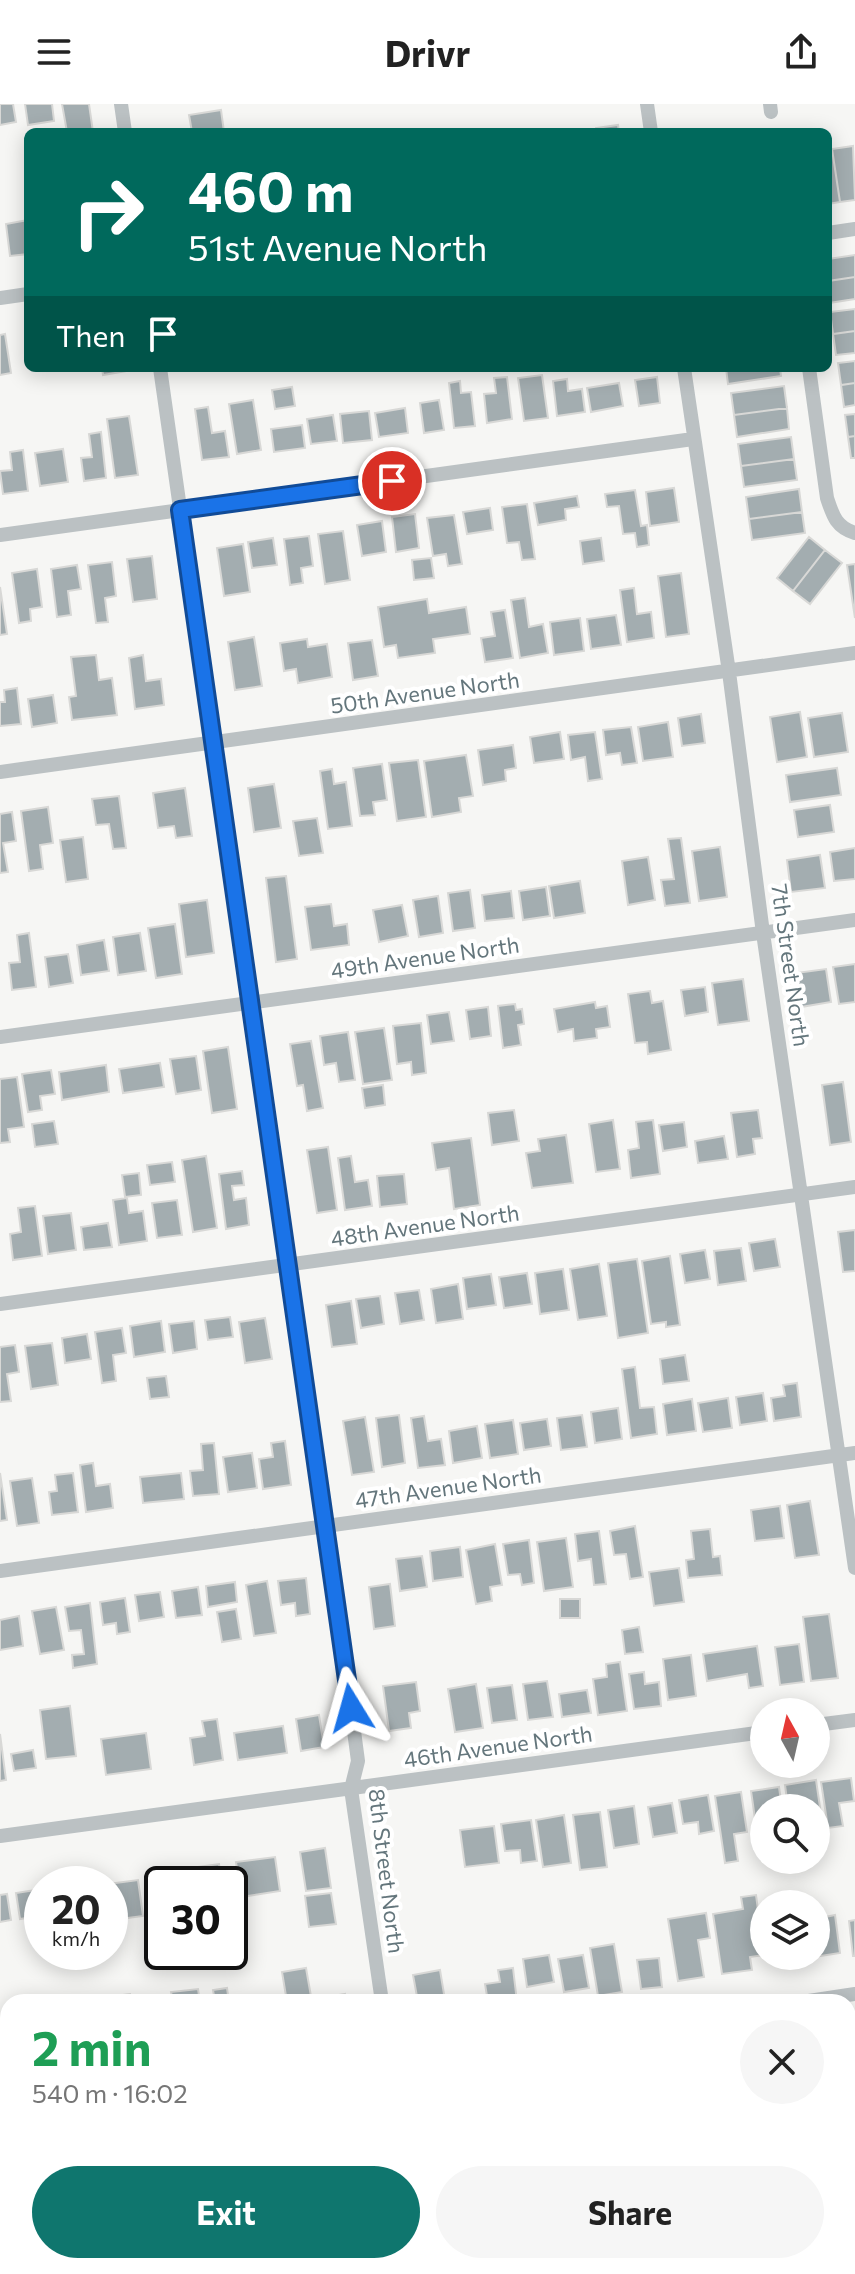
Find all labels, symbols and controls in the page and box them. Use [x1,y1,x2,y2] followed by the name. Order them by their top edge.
[32,30,76,74] icon: menu
[385,30,470,74] text: Drivr
[779,30,823,74] icon: share
[188,155,354,224] text: 460 m
[56,160,160,264] icon: right
[188,224,487,268] text: 51st Avenue North
[141,312,185,356] icon: arrive
[56,316,125,353] text: Then
[358,447,426,515] pin
[370,459,414,503] icon: arrive
[329,665,521,719] street label: 50th Avenue North
[766,882,816,1048] street label: 7th Street North
[329,930,521,984] street label: 49th Avenue North
[329,1198,521,1252] street label: 48th Avenue North
[353,1461,543,1513] street label: 47th Avenue North
[309,1666,393,1750] position arrow
[750,1698,830,1778] north arrow
[750,1698,830,1970] map controls
[402,1719,594,1773] street label: 46th Avenue North
[364,1787,410,1955] street label: 8th Street North
[750,1794,830,1874] button: search
[144,1866,248,1970] speed limit sign: 30
[51,1883,101,1932] text: 20
[750,1890,830,1970] button: layers
[52,1926,100,1950] text: km/h
[32,2017,152,2076] text: 2 min
[740,2020,824,2104] button: close
[32,2077,188,2108] text: 540 m · 16:02
[32,2166,420,2258] button: Exit
[436,2166,824,2258] button: Share

